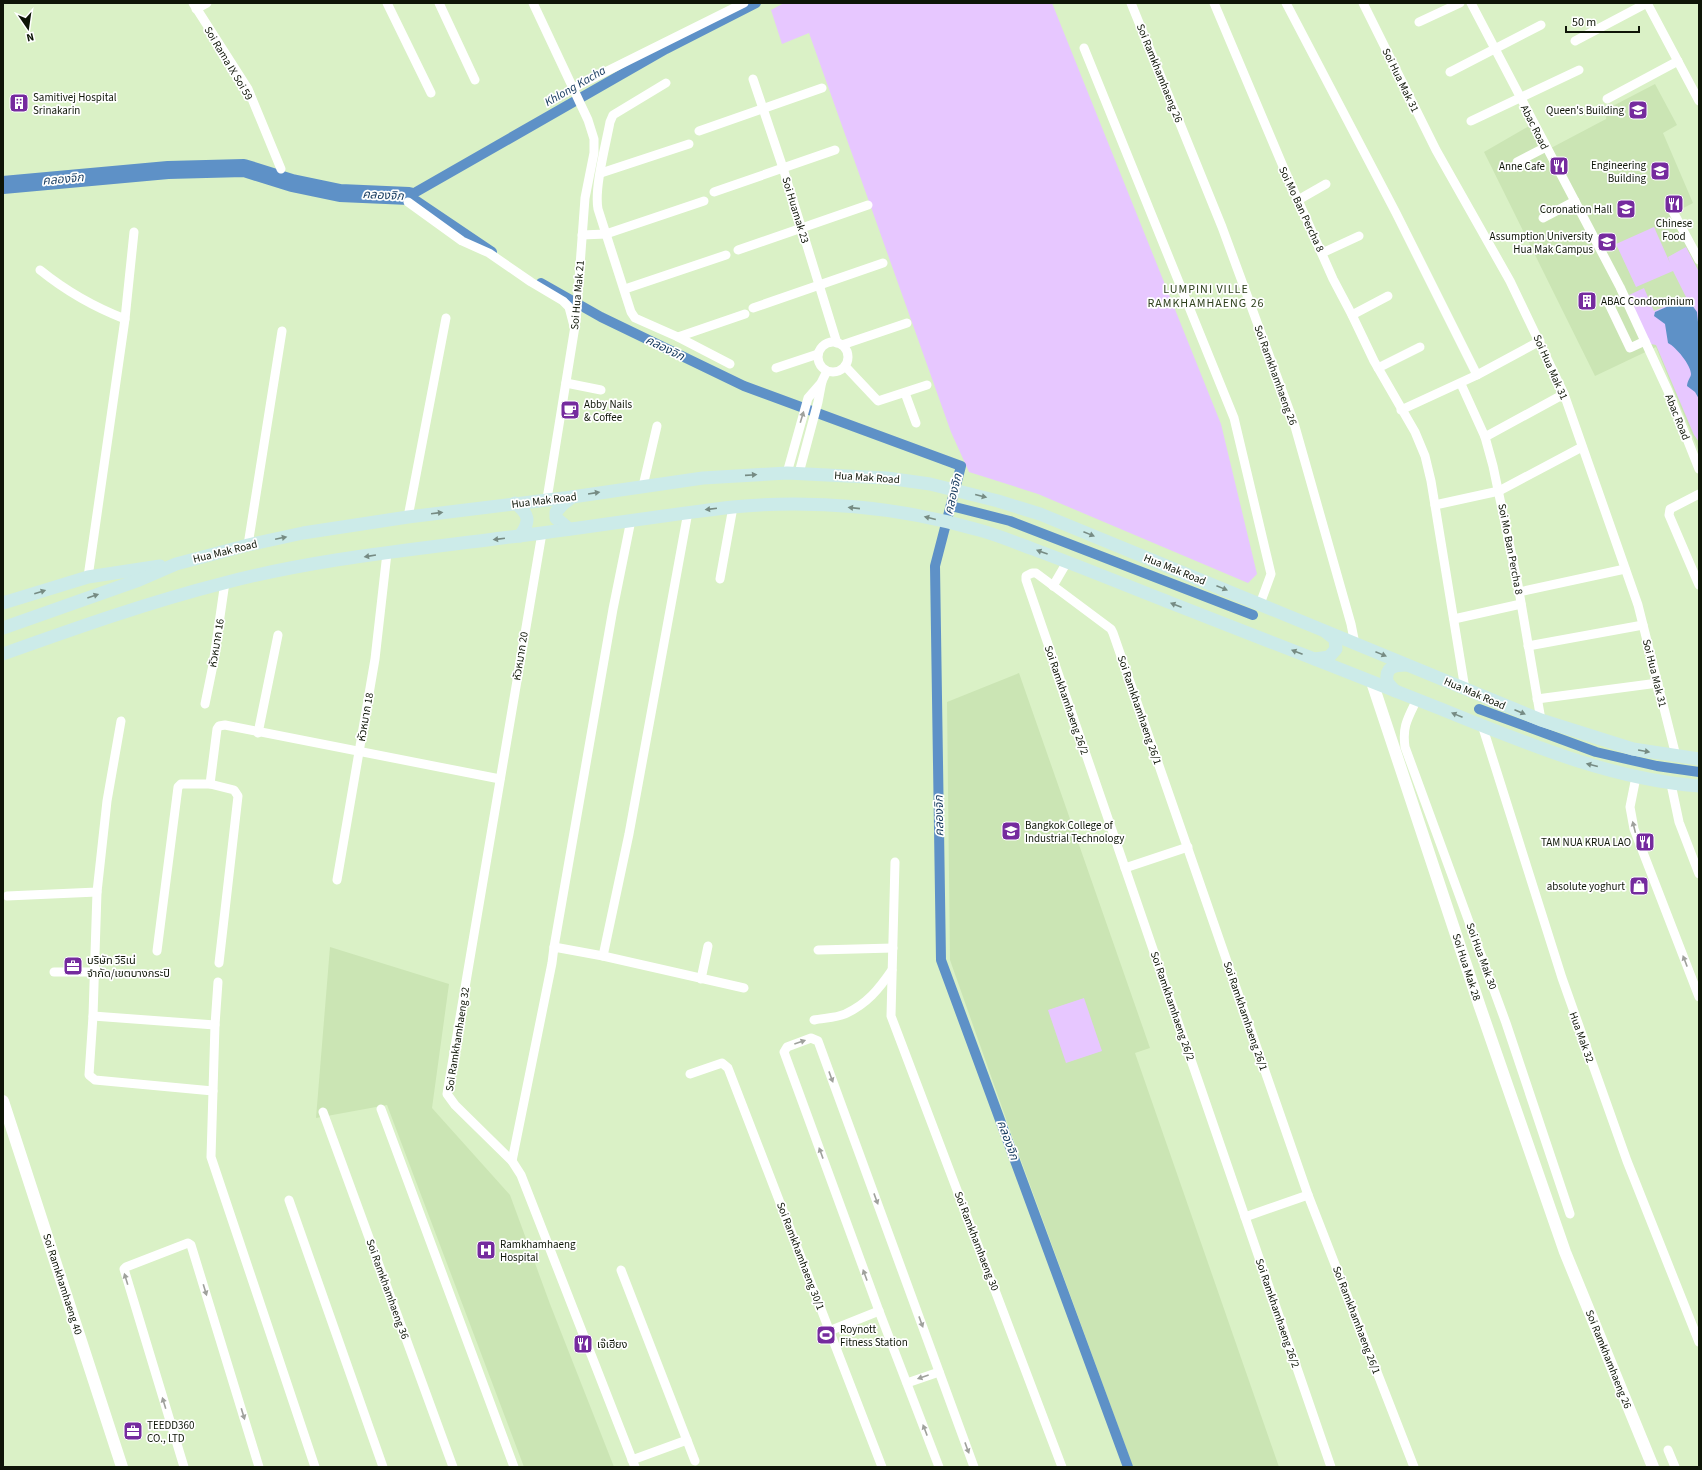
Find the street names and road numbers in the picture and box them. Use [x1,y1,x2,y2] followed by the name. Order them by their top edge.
[1133,22,1186,125] street label: Soi Ramkhamhaeng 26
[201,23,257,103] street label: Soi Rama IX Soi 59
[1379,46,1423,115] street label: Soi Hua Mak 31
[1517,102,1552,152] street label: Abac Road
[1275,164,1328,255] street label: Soi Mo Ban Percha 8
[778,175,813,245] street label: Soi Huamak 23
[567,260,588,330] street label: Soi Hua Mak 21
[1250,323,1301,428] street label: Soi Ramkhamhaeng 26
[1530,332,1572,402] street label: Soi Hua Mak 31
[1662,392,1694,442] street label: Abac Road
[834,468,900,487] street label: Hua Mak Road
[511,489,578,512] street label: Hua Mak Road
[1494,502,1527,596] street label: Soi Mo Ban Percha 8
[191,536,259,567] street label: Hua Mak Road
[1142,550,1208,589] street label: Hua Mak Road
[205,617,228,669] street label: หัวหมาก 16
[509,631,532,682] street label: หัวหมาก 20
[1639,637,1670,709] street label: Soi Hua Mak 31
[1041,643,1092,757] street label: Soi Ramkhamhaeng 26/2
[1114,653,1165,767] street label: Soi Ramkhamhaeng 26/1
[1442,674,1508,713] street label: Hua Mak Road
[354,691,377,743] street label: หัวหมาก 18
[1463,921,1501,992] street label: Soi Hua Mak 30
[1449,932,1485,1003] street label: Soi Hua Mak 28
[1147,949,1198,1063] street label: Soi Ramkhamhaeng 26/2
[1220,959,1271,1073] street label: Soi Ramkhamhaeng 26/1
[442,986,473,1092] street label: Soi Ramkhamhaeng 32
[1565,1010,1598,1065] street label: Hua Mak 32
[951,1189,1002,1293] street label: Soi Ramkhamhaeng 30
[773,1200,828,1312] street label: Soi Ramkhamhaeng 30/1
[39,1232,86,1337] street label: Soi Ramkhamhaeng 40
[362,1237,413,1342] street label: Soi Ramkhamhaeng 36
[1252,1256,1303,1370] street label: Soi Ramkhamhaeng 26/2
[1329,1264,1384,1376] street label: Soi Ramkhamhaeng 26/1
[1582,1308,1635,1411] street label: Soi Ramkhamhaeng 26

